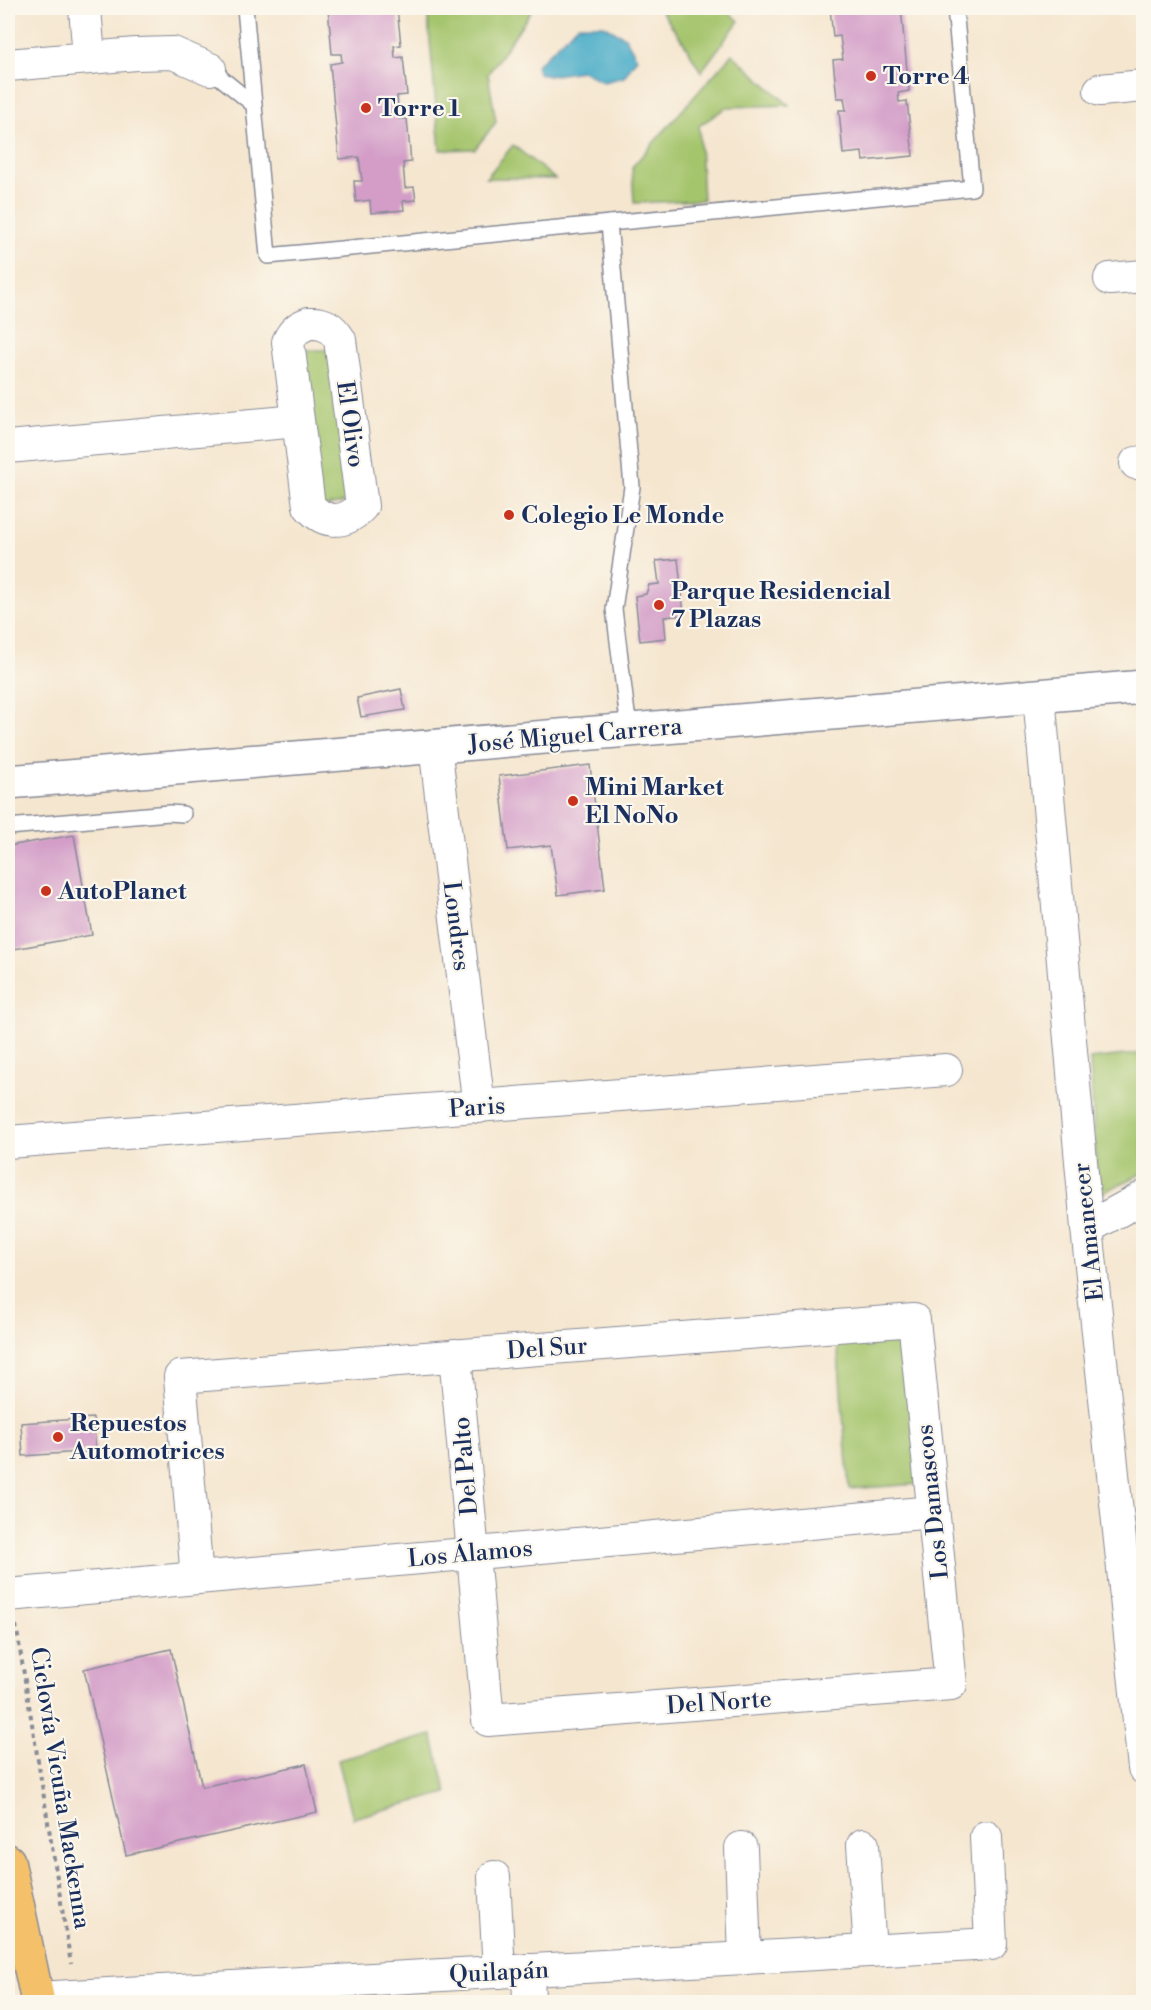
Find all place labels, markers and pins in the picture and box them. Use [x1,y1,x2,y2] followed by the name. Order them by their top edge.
[883,62,970,92] place label: Torre 4
[864,69,878,83] marker: Torre 4
[378,94,460,124] place label: Torre 1
[359,101,373,115] marker: Torre 1
[521,501,725,531] place label: Colegio Le Monde
[502,508,516,522] marker: Colegio Le Monde
[671,577,891,635] place label: Parque Residencial 7 Plazas
[652,598,666,612] marker: Parque Residencial 7 Plazas
[585,773,724,831] place label: Mini Market El NoNo
[566,794,580,808] marker: Mini Market El NoNo
[57,877,187,907] place label: AutoPlanet
[39,884,53,898] marker: AutoPlanet
[69,1409,225,1467] place label: Repuestos Automotrices
[51,1430,65,1444] marker: Repuestos Automotrices

